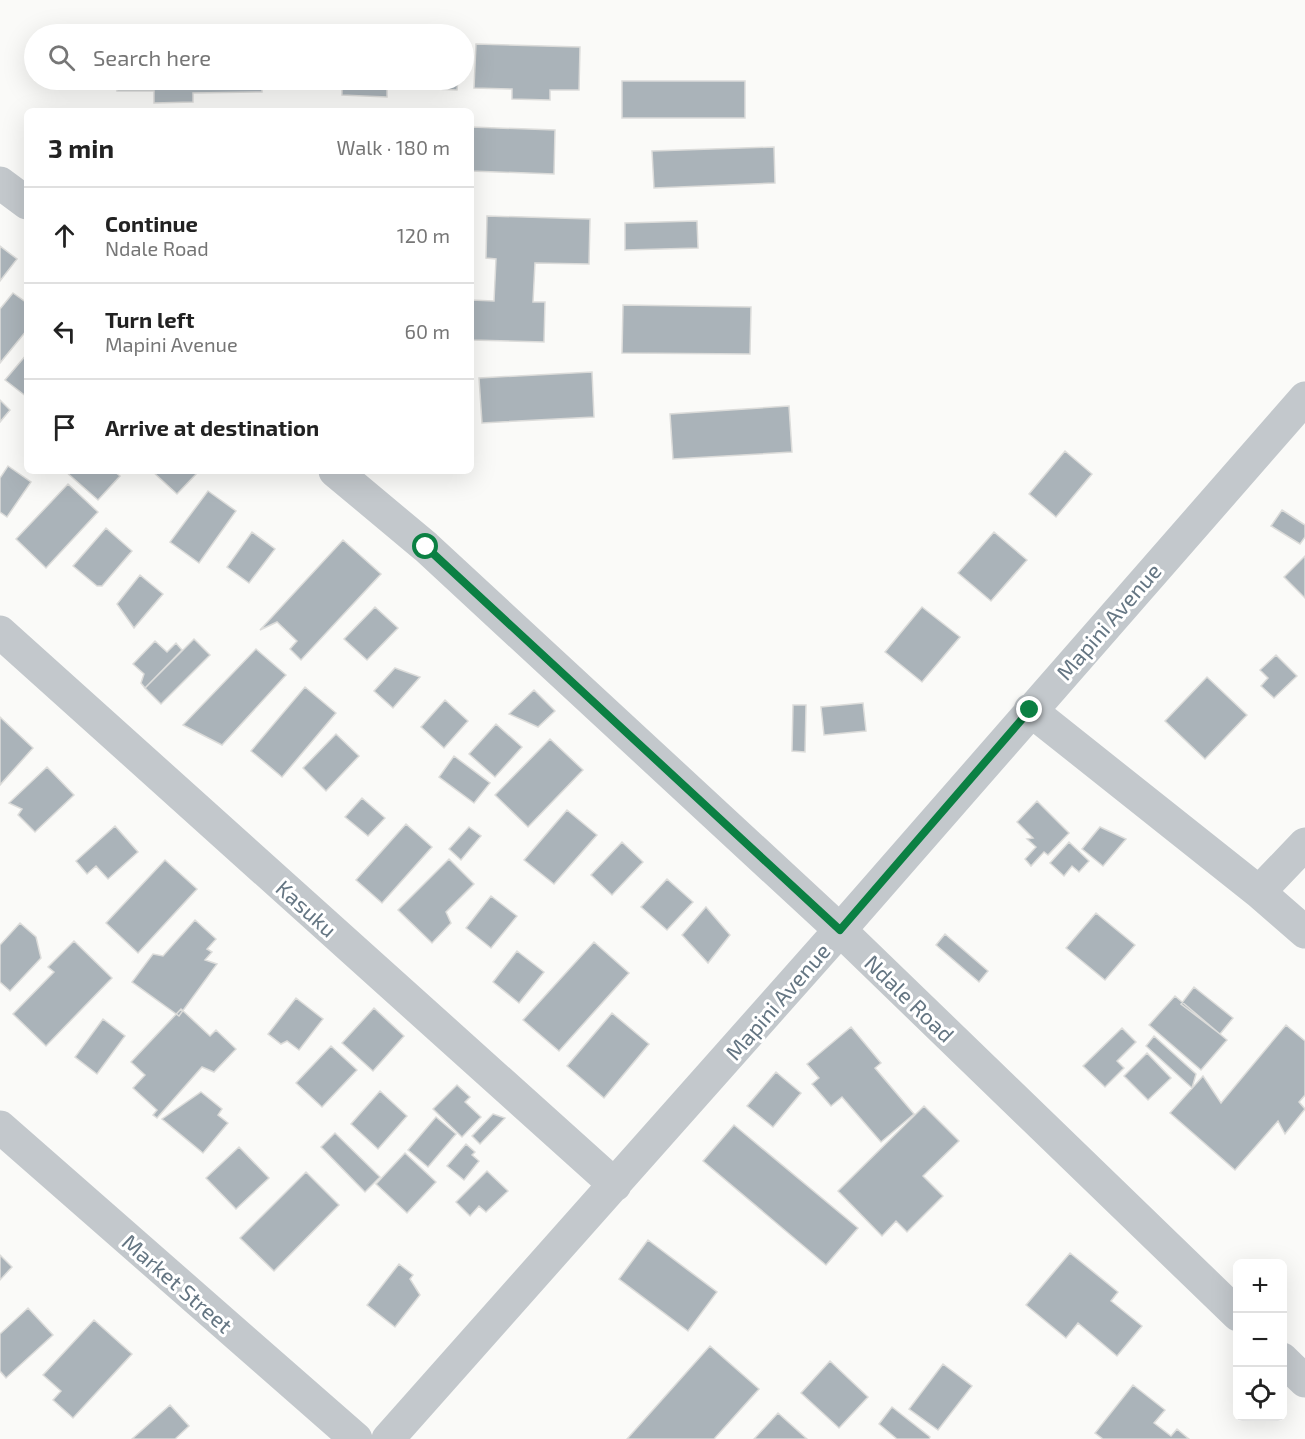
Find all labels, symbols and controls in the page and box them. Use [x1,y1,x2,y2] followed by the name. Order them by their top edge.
[24,24,474,90] search box
[45,41,78,74] icon: search
[93,44,211,70] text: Search here
[48,132,114,163] text: 3 min
[337,135,450,159] text: Walk · 180 m
[105,210,198,236] text: Continue
[48,219,81,252] icon: ahead
[397,223,450,247] text: 120 m
[105,236,209,260] text: Ndale Road
[105,306,194,332] text: Turn left
[48,315,81,348] icon: left
[405,319,450,343] text: 60 m
[105,332,238,356] text: Mapini Avenue
[48,411,81,444] icon: arrive
[105,414,319,440] text: Arrive at destination
[412,533,438,559] route start
[1050,557,1166,685] street label: Mapini Avenue
[1016,696,1042,722] route end
[271,874,343,942] street label: Kasuku
[719,937,835,1065] street label: Mapini Avenue
[860,949,960,1047] street label: Ndale Road
[118,1228,238,1338] street label: Market Street
[1233,1259,1287,1421] map controls
[1233,1259,1287,1313] button: +
[1233,1313,1287,1367] button: −
[1233,1367,1287,1421] button: locate

